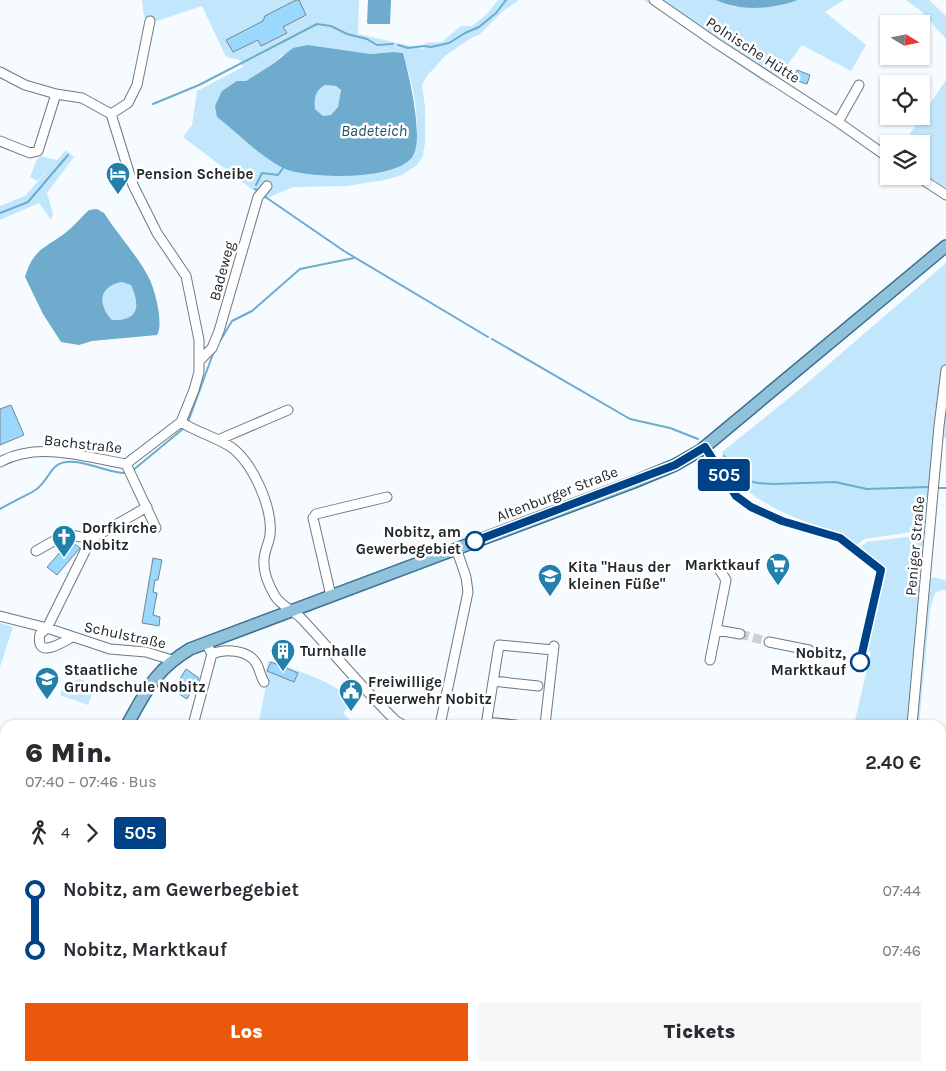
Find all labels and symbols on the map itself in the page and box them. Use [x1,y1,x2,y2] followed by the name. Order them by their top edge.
[703,13,803,87] street label: Polnische Hütte
[880,15,930,65] north arrow
[341,121,407,140] water label: Badeteich
[105,161,131,195] hotel icon: Pension Scheibe
[136,165,253,183] place label: Pension Scheibe
[205,239,239,303] street label: Badeweg
[43,431,123,457] street label: Bachstraße
[695,459,753,491] line badge: 505
[494,463,620,525] street label: Altenburger Straße
[902,495,928,597] street label: Peniger Straße
[82,519,157,554] place label: Dorfkirche Nobitz
[356,523,461,558] place label: Nobitz, am Gewerbegebiet
[51,524,77,558] church icon: Dorfkirche Nobitz
[465,531,485,551] marker: Nobitz, am Gewerbegebiet
[765,552,791,586] supermarket icon: Marktkauf
[685,556,760,574] place label: Marktkauf
[568,558,671,593] place label: Kita "Haus der kleinen Füße"
[537,563,563,597] school or university icon: Kita "Haus der kleinen Füße"
[82,618,168,652] street label: Schulstraße
[270,638,296,672] building icon: Turnhalle
[300,642,367,660] place label: Turnhalle
[771,644,846,679] place label: Nobitz, Marktkauf
[850,652,870,672] marker: Nobitz, Marktkauf
[64,661,206,696] place label: Staatliche Grundschule Nobitz
[34,666,60,700] school or university icon: Staatliche Grundschule Nobitz
[368,673,492,708] place label: Freiwillige Feuerwehr Nobitz
[338,678,364,712] public building icon: Freiwillige Feuerwehr Nobitz

